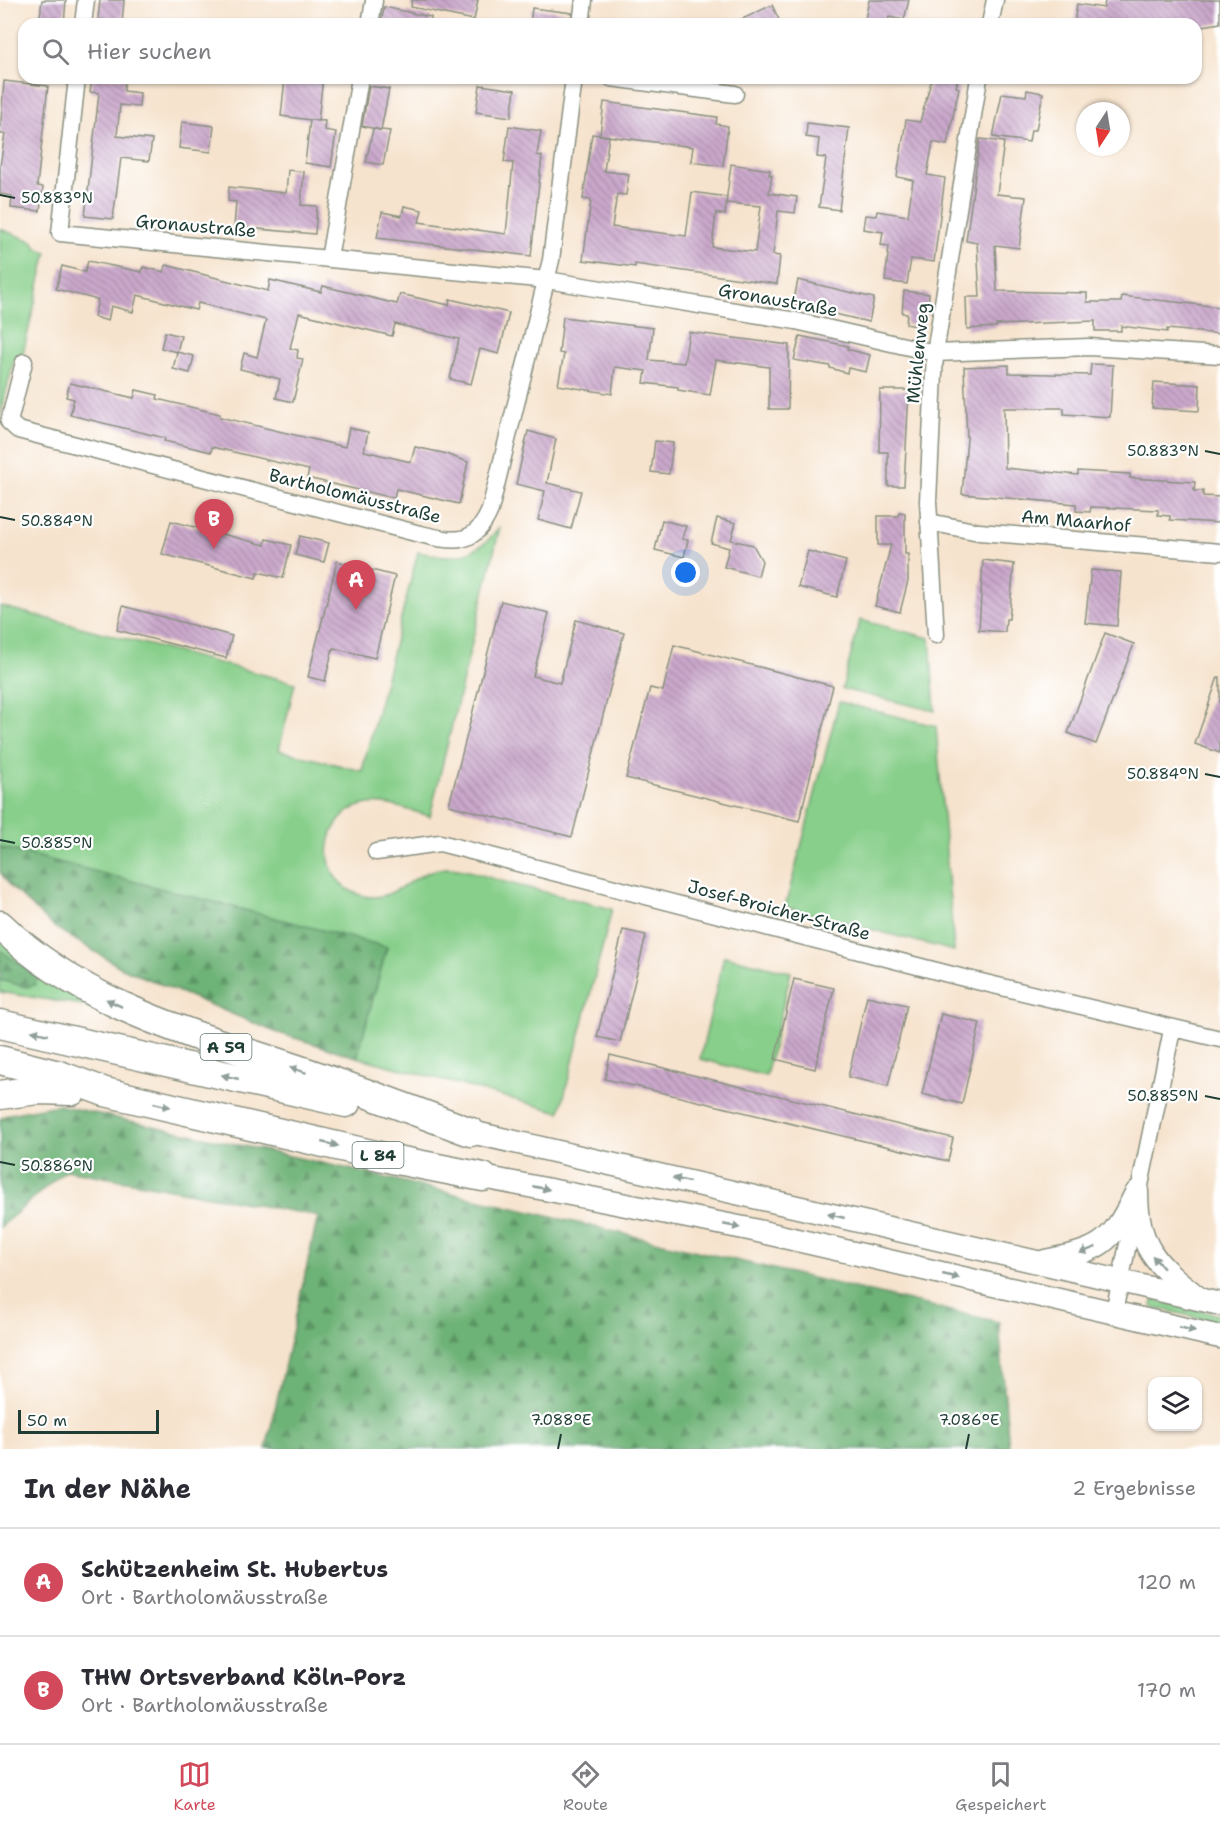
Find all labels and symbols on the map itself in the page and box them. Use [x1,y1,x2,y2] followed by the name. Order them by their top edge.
[1076,102,1130,156] north arrow
[21,188,93,208] text: 50.883°N
[135,209,257,243] street label: Gronaustraße
[716,278,840,322] street label: Gronaustraße
[901,301,935,405] street label: Mühlenweg
[1127,441,1199,461] text: 50.883°N
[266,463,444,529] street label: Bartholomäusstraße
[194,500,234,549] pin: B
[1020,504,1132,538] street label: Am Maarhof
[21,511,93,531] text: 50.884°N
[671,558,700,587] your location
[336,560,376,610] pin: A
[1127,764,1199,784] text: 50.884°N
[22,833,92,853] text: 50.885°N
[685,874,873,946] street label: Josef-Broicher-Straße
[106,999,123,1008] one-way arrow
[30,1028,49,1037] one-way arrow
[200,1034,252,1060] road number: A 59
[289,1064,307,1074] one-way arrow
[221,1071,239,1081] one-way arrow
[1128,1086,1198,1106] text: 50.885°N
[153,1101,171,1111] one-way arrow
[321,1140,340,1150] one-way arrow
[352,1142,404,1168] road number: L 84
[21,1156,93,1176] text: 50.886°N
[671,1175,690,1185] one-way arrow
[531,1184,550,1193] one-way arrow
[827,1211,846,1221] one-way arrow
[723,1222,742,1231] one-way arrow
[1078,1246,1096,1256] one-way arrow
[1152,1255,1165,1270] one-way arrow
[942,1271,960,1281] one-way arrow
[1178,1325,1197,1334] one-way arrow
[18,1407,159,1434] scale bar
[531,1410,591,1430] text: 7.088°E
[939,1410,999,1430] text: 7.086°E

